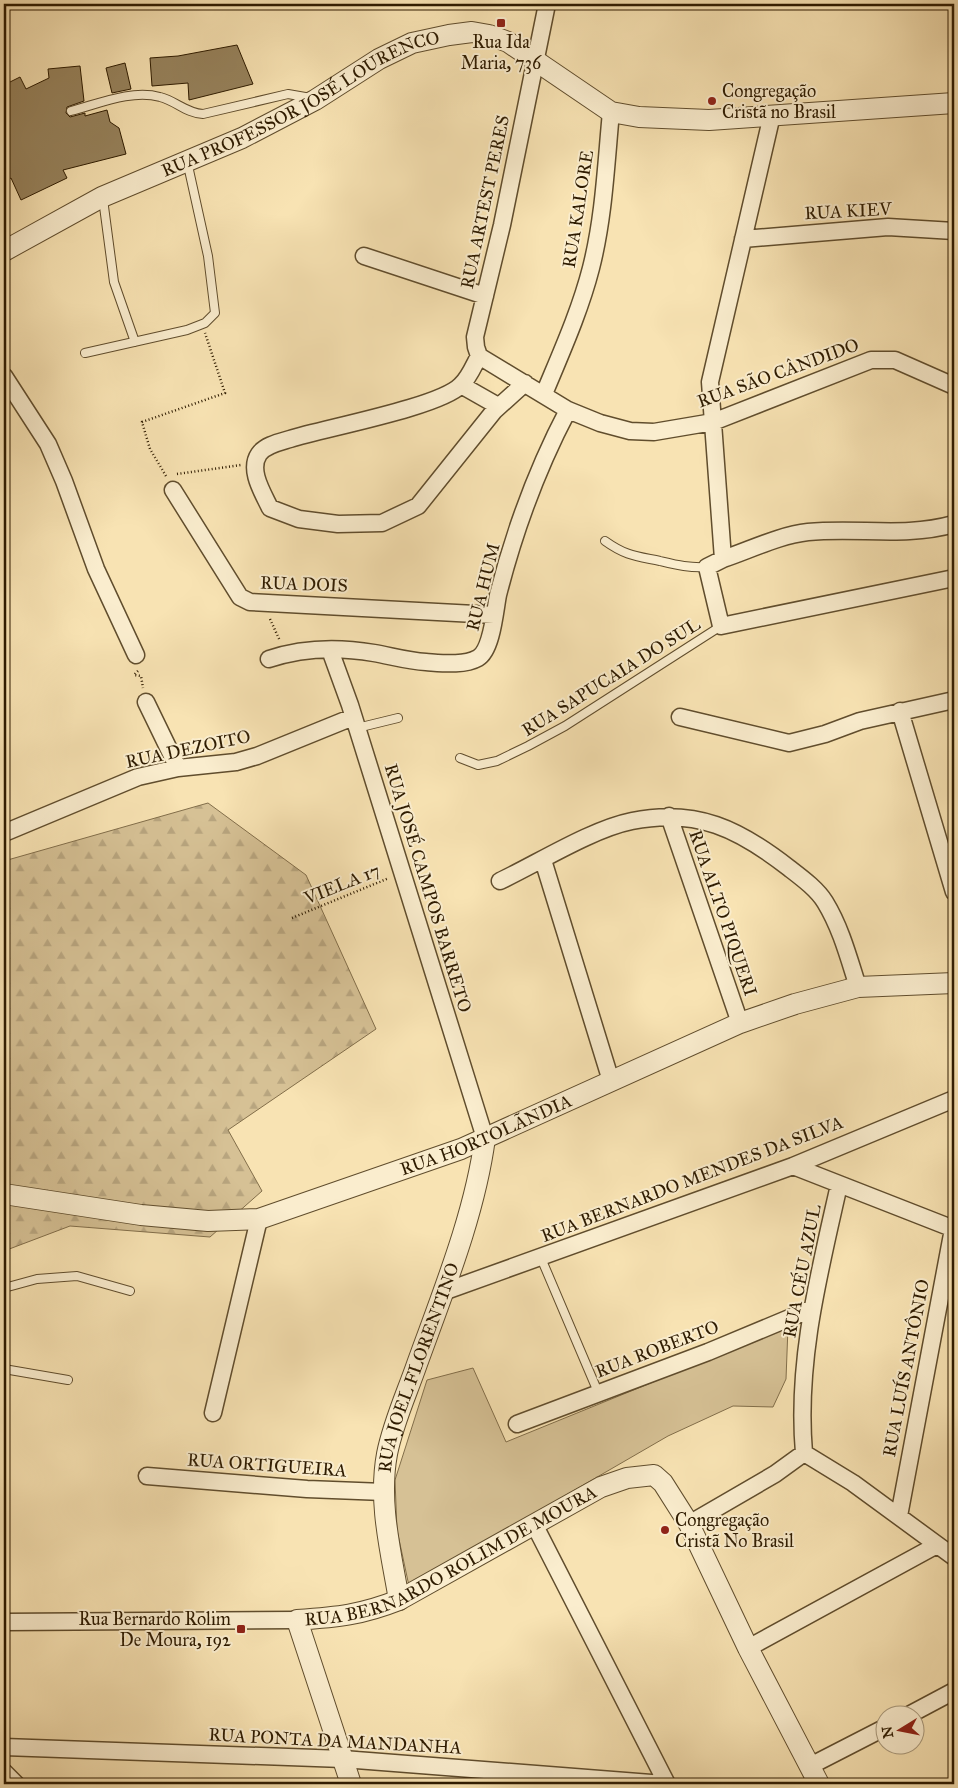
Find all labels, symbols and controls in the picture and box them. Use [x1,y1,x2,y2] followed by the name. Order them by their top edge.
[495,17,507,29] marker: Rua Ida Maria, 736
[158,26,441,182] street label: RUA PROFESSOR JOSÉ LOURENCO
[461,31,542,74] place label: Rua Ida Maria, 736
[722,80,836,123] place label: Congregação Cristã no Brasil
[706,95,718,107] marker: Congregação Cristã no Brasil
[456,113,514,291] street label: RUA ARTEST PERES
[558,148,598,269] street label: RUA KALORE
[804,198,894,224] street label: RUA KIEV
[694,333,862,413] street label: RUA SÃO CÂNDIDO
[461,541,505,633] street label: RUA HUM
[260,571,348,597] street label: RUA DOIS
[518,613,705,741] street label: RUA SAPUCAIA DO SUL
[124,725,252,773] street label: RUA DEZOITO
[379,760,478,1015] street label: RUA JOSÉ CAMPOS BARRETO
[684,827,762,999] street label: RUA ALTO PIQUERI
[300,859,383,909] street label: VIELA 17
[397,1089,575,1180] street label: RUA HORTOLÃNDIA
[538,1111,846,1247] street label: RUA BERNARDO MENDES DA SILVA
[776,1201,826,1340] street label: RUA CÉU AZUL
[374,1260,464,1474] street label: RUA JOEL FLORENTINO
[876,1277,934,1459] street label: RUA LUÍS ANTÔNIO
[592,1315,722,1383] street label: RUA ROBERTO
[186,1448,348,1482] street label: RUA ORTIGUEIRA
[304,1481,601,1630] street label: RUA BERNARDO ROLIM DE MOURA
[675,1509,794,1552] place label: Congregação Cristã No Brasil
[659,1524,671,1536] marker: Congregação Cristã No Brasil
[79,1608,231,1651] place label: Rua Bernardo Rolim De Moura, 192
[235,1623,247,1635] marker: Rua Bernardo Rolim De Moura, 192
[876,1706,926,1756] north arrow
[208,1723,462,1759] street label: RUA PONTA DA MANDANHA
[878,1725,897,1739] text: N

